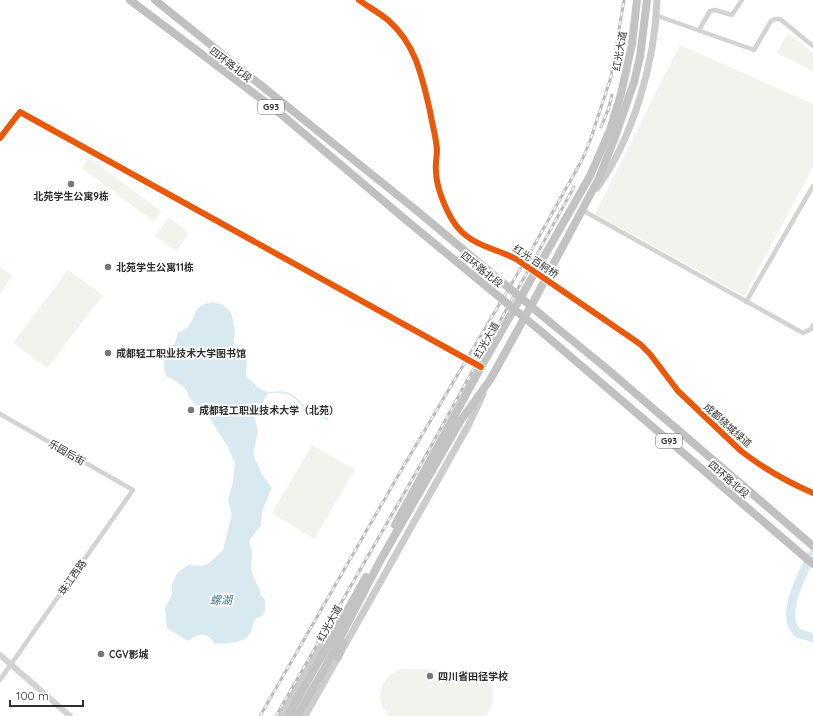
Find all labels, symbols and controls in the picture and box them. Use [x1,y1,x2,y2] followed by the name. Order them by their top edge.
[610,30,629,72] street label: 红光大道
[207,44,255,85] street label: 四环路北段
[258,100,284,114] road number: G93
[66,179,76,189] marker: 北苑学生公寓9栋
[33,190,109,203] place label: 北苑学生公寓9栋
[510,242,561,281] street label: 红光·百舸桥
[458,249,505,290] street label: 四环路北段
[116,261,194,274] place label: 北苑学生公寓11栋
[103,262,113,272] marker: 北苑学生公寓11栋
[471,320,502,361] street label: 红光大道
[116,347,246,360] place label: 成都轻工职业技术大学图书馆
[103,348,113,358] marker: 成都轻工职业技术大学图书馆
[701,400,754,450] street label: 成都绕城绿道
[199,404,339,417] place label: 成都轻工职业技术大学（北苑）
[186,405,196,415] marker: 成都轻工职业技术大学（北苑）
[656,434,682,448] road number: G93
[46,437,87,468] street label: 乐园后街
[706,458,752,501] street label: 四环路北段
[56,557,89,597] street label: 珠江西路
[210,593,234,607] water label: 螺湖
[314,603,345,644] street label: 红光大道
[109,648,149,661] place label: CGV影城
[96,649,106,659] marker: CGV影城
[438,670,508,683] place label: 四川省田径学校
[425,671,435,681] marker: 四川省田径学校
[10,682,83,708] scale bar
[16,688,49,703] text: 100 m

